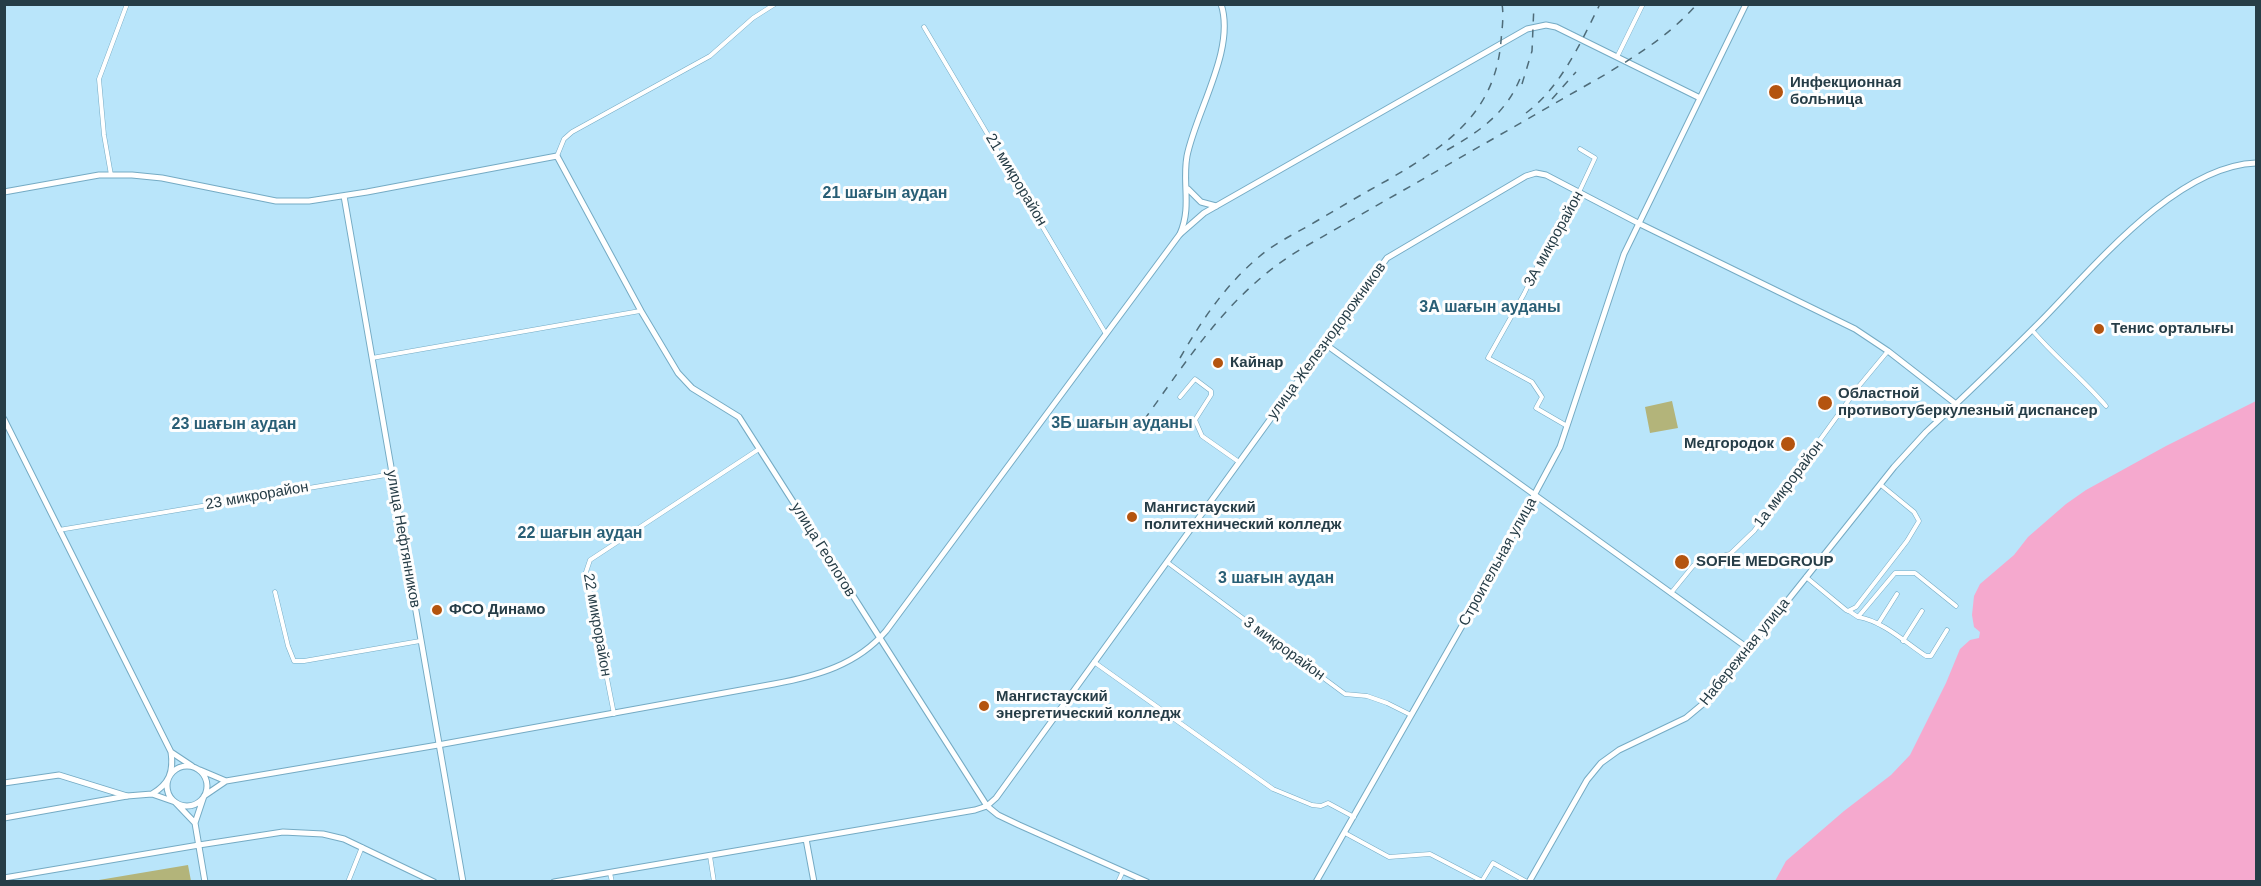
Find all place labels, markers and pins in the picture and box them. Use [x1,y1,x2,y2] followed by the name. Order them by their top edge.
[1790,74,1901,109] place label: Инфекционная больница
[1767,83,1785,101] marker: Инфекционная больница
[2111,320,2234,338] place label: Тенис орталығы
[2092,322,2106,336] marker: Тенис орталығы
[1230,354,1283,372] place label: Кайнар
[1211,356,1225,370] marker: Кайнар
[1838,385,2098,420] place label: Областной противотуберкулезный диспансер
[1816,394,1834,412] marker: Областной противотуберкулезный диспансер
[1684,435,1774,453] place label: Медгородок
[1779,435,1797,453] marker: Медгородок
[1144,499,1341,534] place label: Мангистауский политехнический колледж
[1125,510,1139,524] marker: Мангистауский политехнический колледж
[1673,553,1691,571] marker: SOFIE MEDGROUP
[1696,553,1834,571] place label: SOFIE MEDGROUP
[449,601,545,619] place label: ФСО Динамо
[430,603,444,617] marker: ФСО Динамо
[996,688,1181,723] place label: Мангистауский энергетический колледж
[977,699,991,713] marker: Мангистауский энергетический колледж

